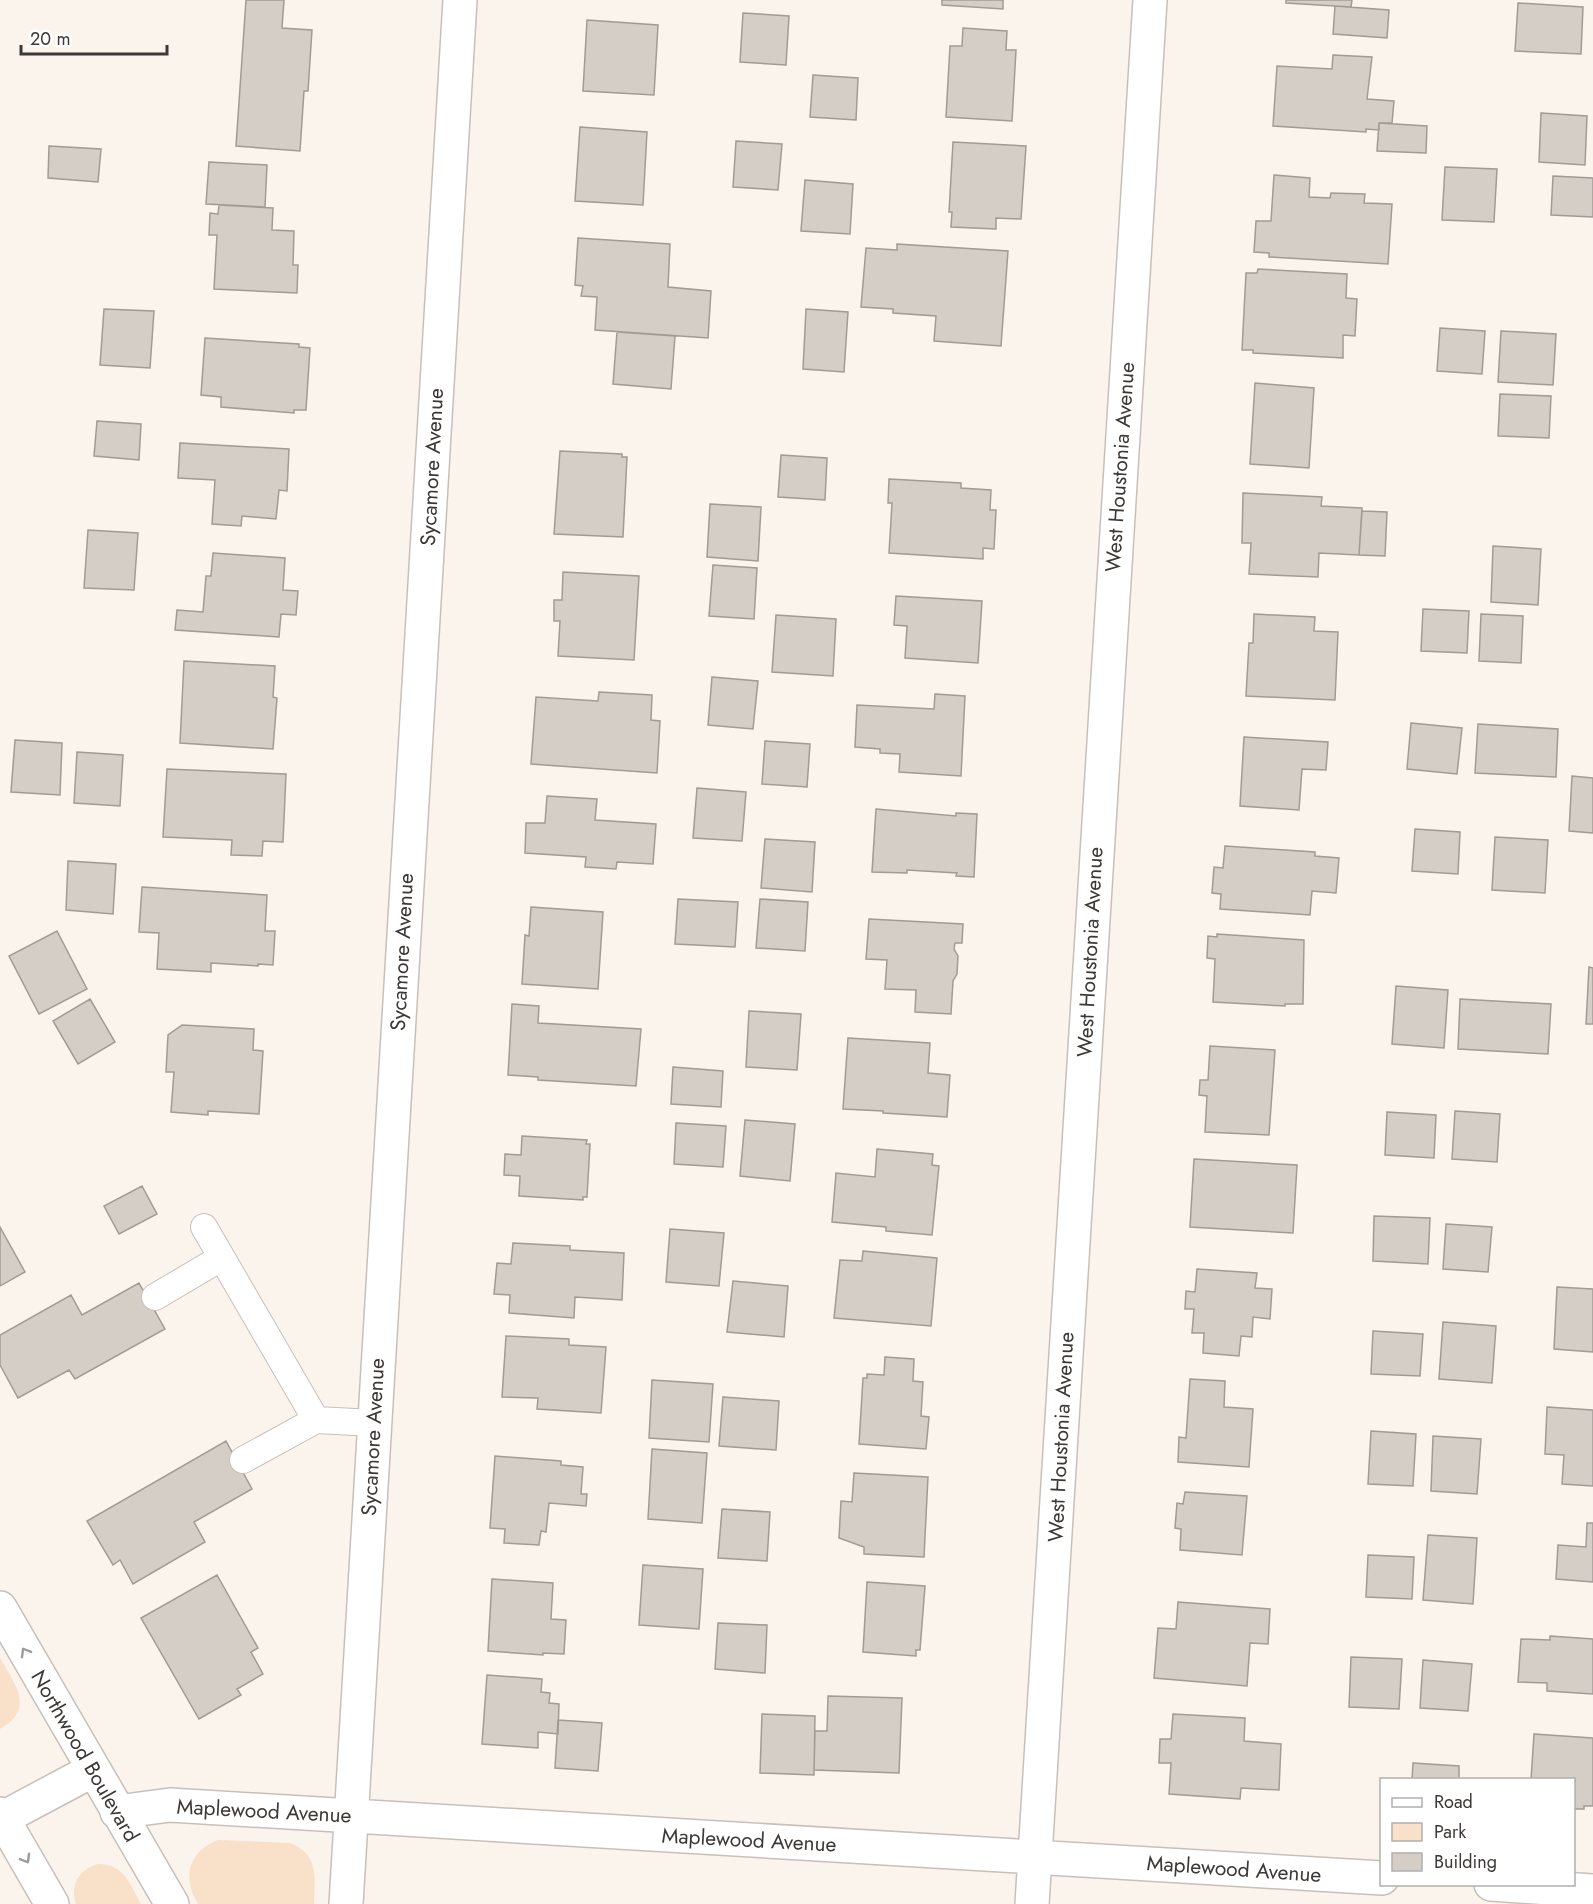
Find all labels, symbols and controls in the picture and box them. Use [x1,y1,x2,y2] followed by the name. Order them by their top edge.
[21,18,166,56] scale bar
[30,26,70,52] text: 20 m
[1098,361,1142,573] street label: West Houstonia Avenue
[413,387,451,547] street label: Sycamore Avenue
[1070,846,1110,1058] street label: West Houstonia Avenue
[383,872,421,1032] street label: Sycamore Avenue
[1041,1331,1081,1543] street label: West Houstonia Avenue
[354,1357,392,1517] street label: Sycamore Avenue
[21,1648,32,1658] one-way arrow
[23,1664,147,1848] street label: Northwood Boulevard
[1380,1778,1575,1886] legend
[1434,1789,1473,1815] text: Road
[176,1791,352,1831] street label: Maplewood Avenue
[1434,1819,1466,1845] text: Park
[661,1820,837,1860] street label: Maplewood Avenue
[1146,1848,1323,1890] street label: Maplewood Avenue
[1434,1849,1497,1875] text: Building
[19,1853,30,1863] one-way arrow

